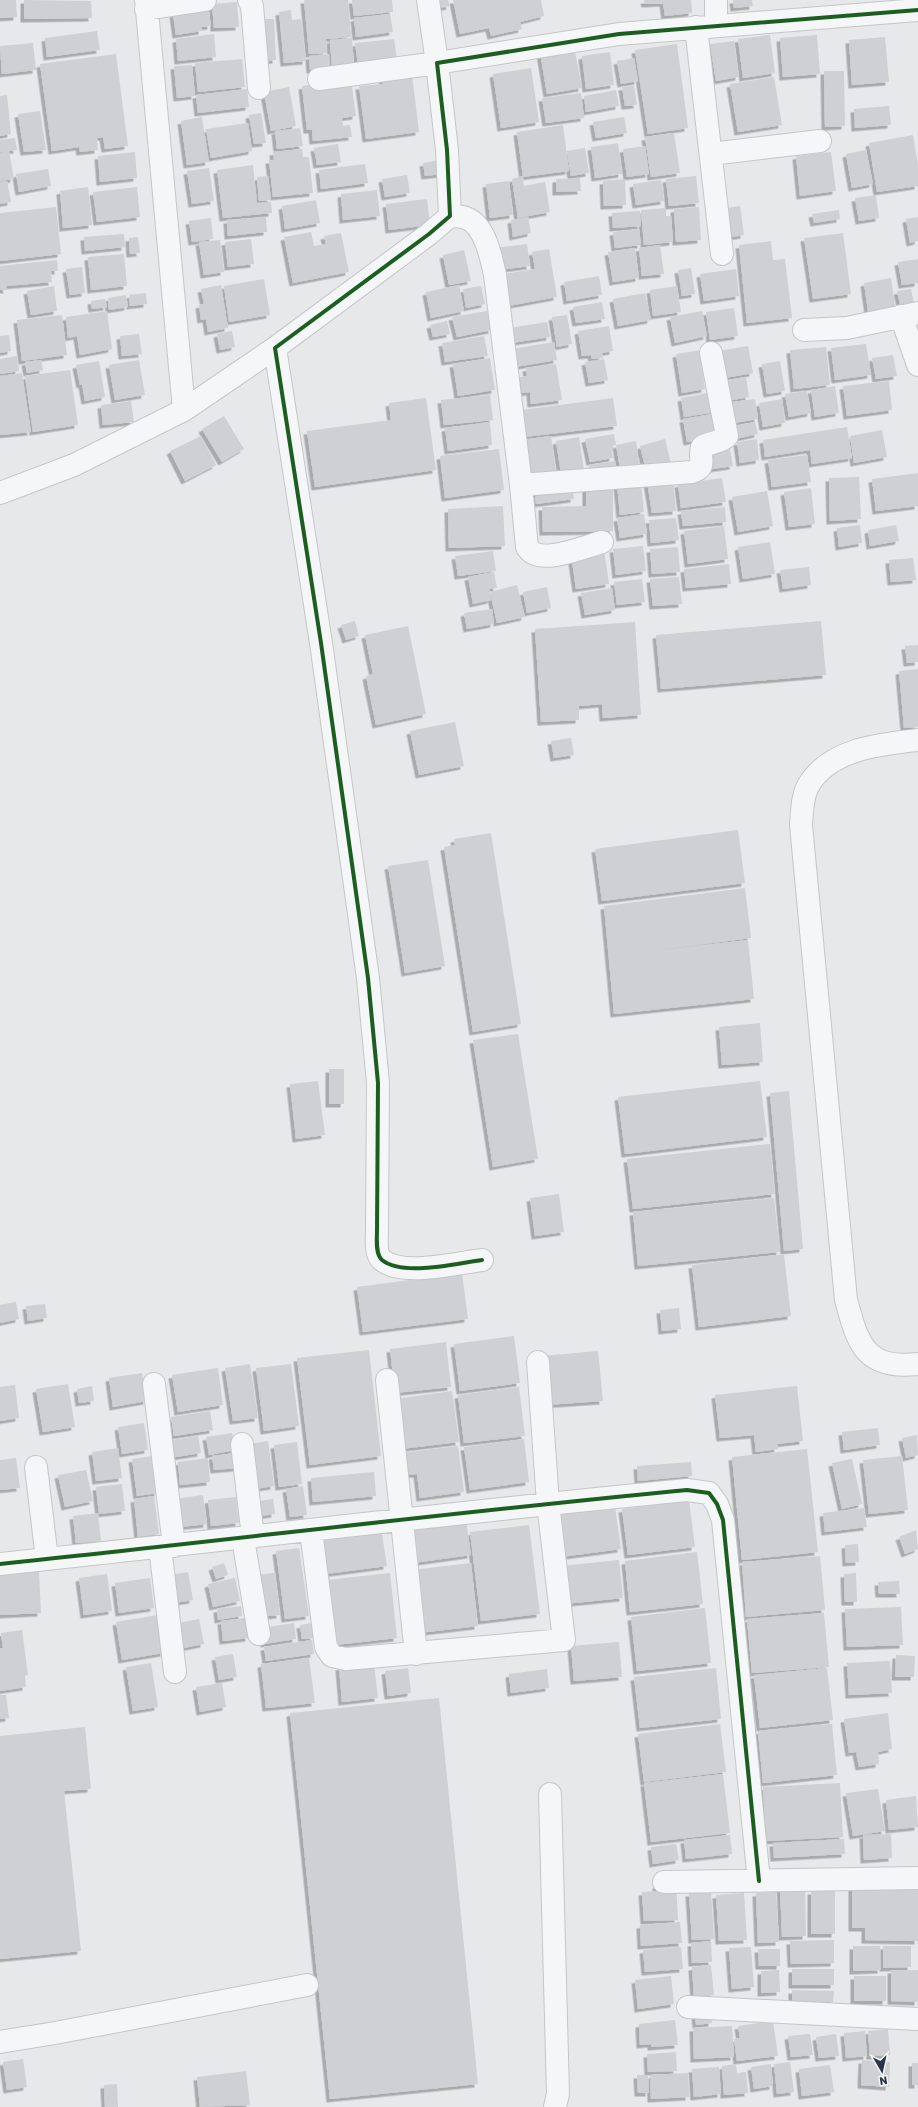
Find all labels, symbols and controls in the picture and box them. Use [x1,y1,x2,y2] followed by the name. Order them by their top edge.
[862,2051,902,2091] north arrow
[878,2073,888,2087] text: N

